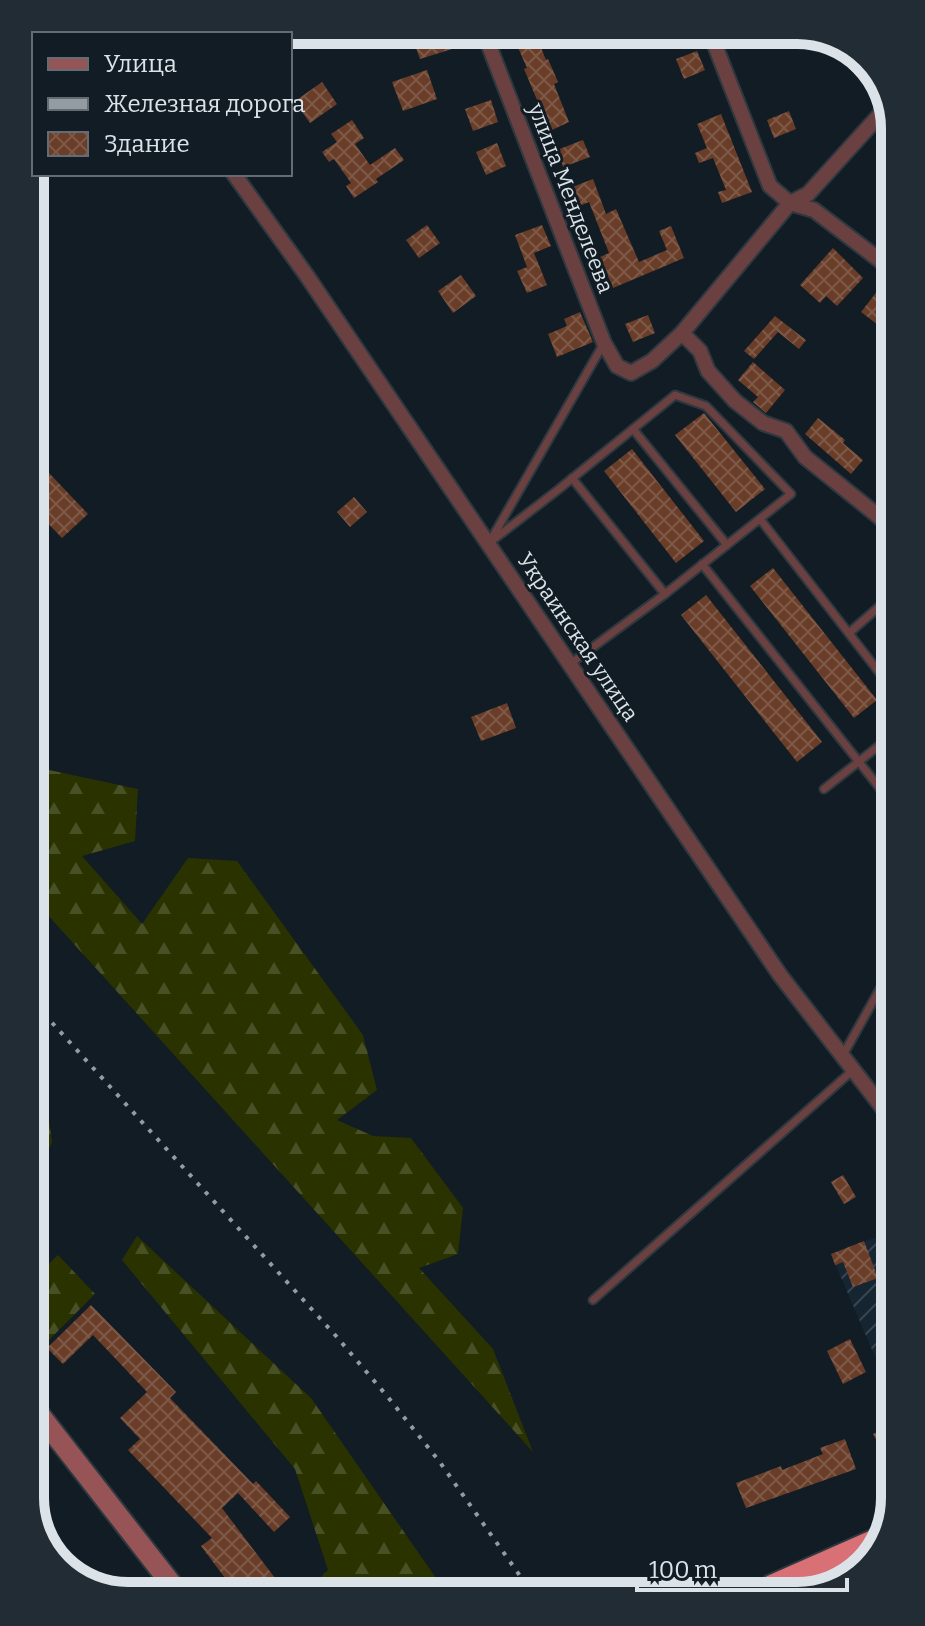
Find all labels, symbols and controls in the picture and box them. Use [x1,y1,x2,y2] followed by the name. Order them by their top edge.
[32,32,292,176] legend
[104,50,177,78] text: Улица
[104,90,306,118] text: Железная дорога
[522,98,620,297] street label: улица Менделеева
[104,130,190,158] text: Здание
[512,548,644,726] street label: Украинская улица
[637,1542,847,1592] scale bar
[649,1556,717,1584] text: 100 m

